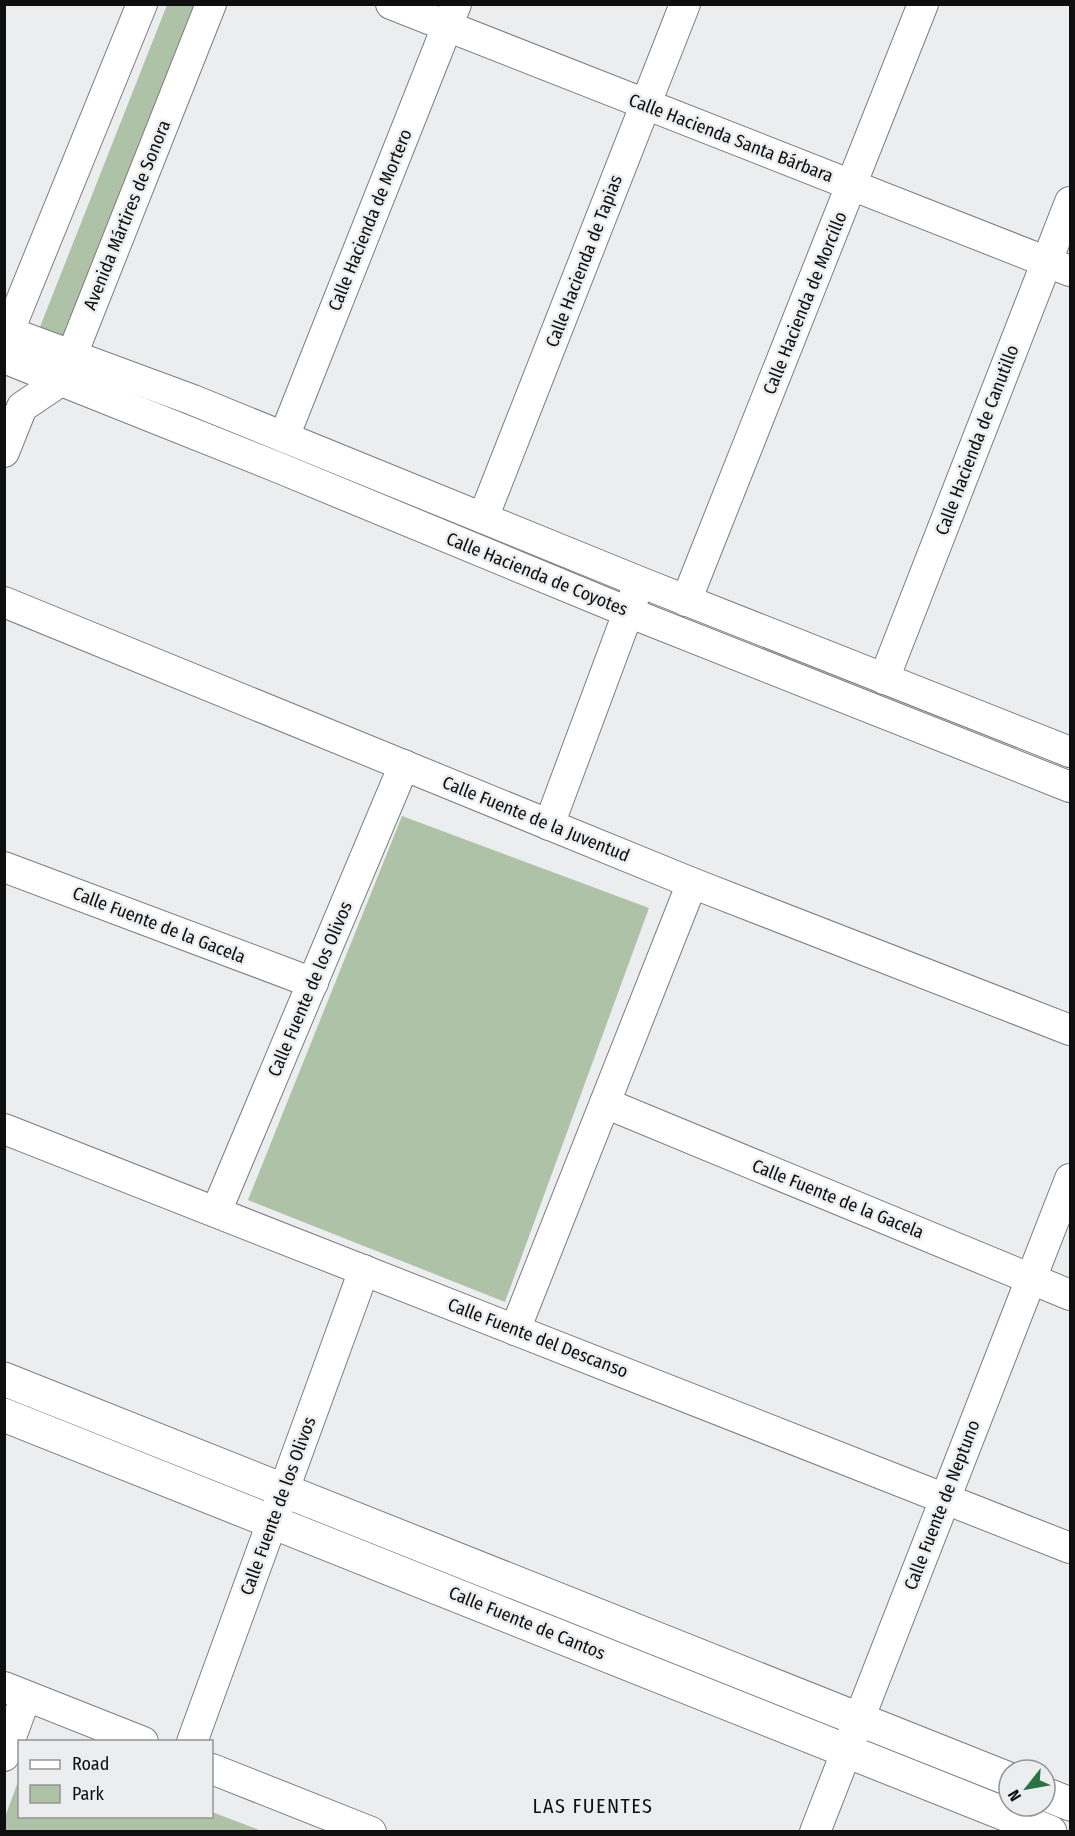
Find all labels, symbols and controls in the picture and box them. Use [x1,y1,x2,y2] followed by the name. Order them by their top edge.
[626,89,836,187] street label: Calle Hacienda Santa Bárbara
[79,117,175,313] street label: Avenida Mártires de Sonora
[323,126,417,314] street label: Calle Hacienda de Mortero
[541,171,627,350] street label: Calle Hacienda de Tapias
[758,208,852,398] street label: Calle Hacienda de Morcillo
[931,342,1023,538] street label: Calle Hacienda de Canutillo
[443,528,631,621] street label: Calle Hacienda de Coyotes
[439,771,633,867] street label: Calle Fuente de la Juventud
[70,882,249,968] street label: Calle Fuente de la Gacela
[263,898,357,1080] street label: Calle Fuente de los Olivos
[749,1154,927,1244] street label: Calle Fuente de la Gacela
[445,1293,631,1383] street label: Calle Fuente del Descanso
[235,1413,321,1598] street label: Calle Fuente de los Olivos
[899,1417,985,1593] street label: Calle Fuente de Neptuno
[446,1582,609,1665] street label: Calle Fuente de Cantos
[18,1740,213,1818] legend
[72,1753,109,1775] text: Road
[997,1758,1057,1818] north arrow
[72,1783,105,1805] text: Park
[1004,1786,1025,1804] text: N
[533,1794,653,1818] district label: LAS FUENTES

